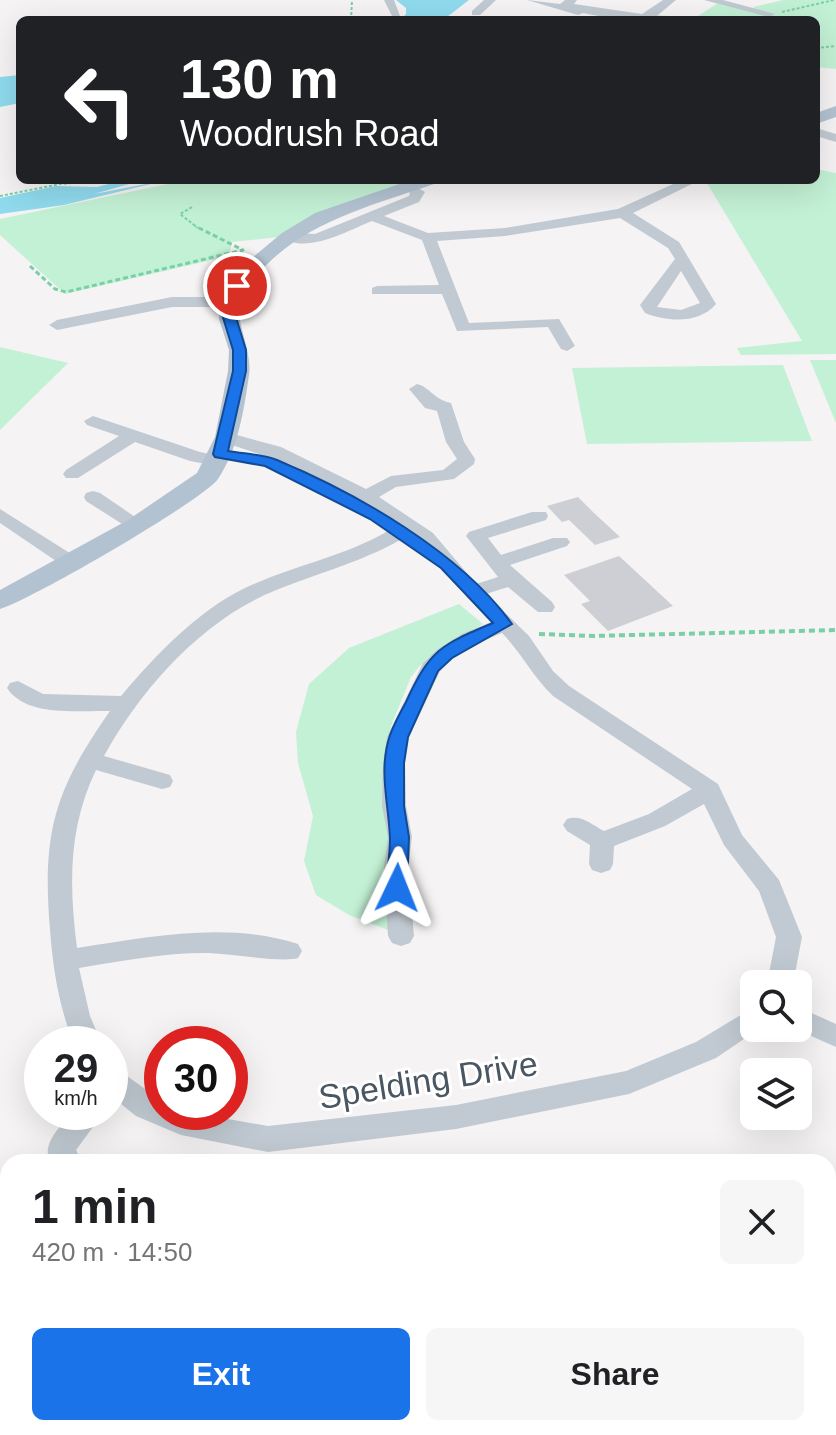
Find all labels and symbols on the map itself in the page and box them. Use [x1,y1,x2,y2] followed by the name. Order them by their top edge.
[203,252,271,320] pin
[355,846,439,930] position arrow
[144,1026,248,1130] speed limit sign: 30
[316,1044,540,1116] street label: Spelding Drive

